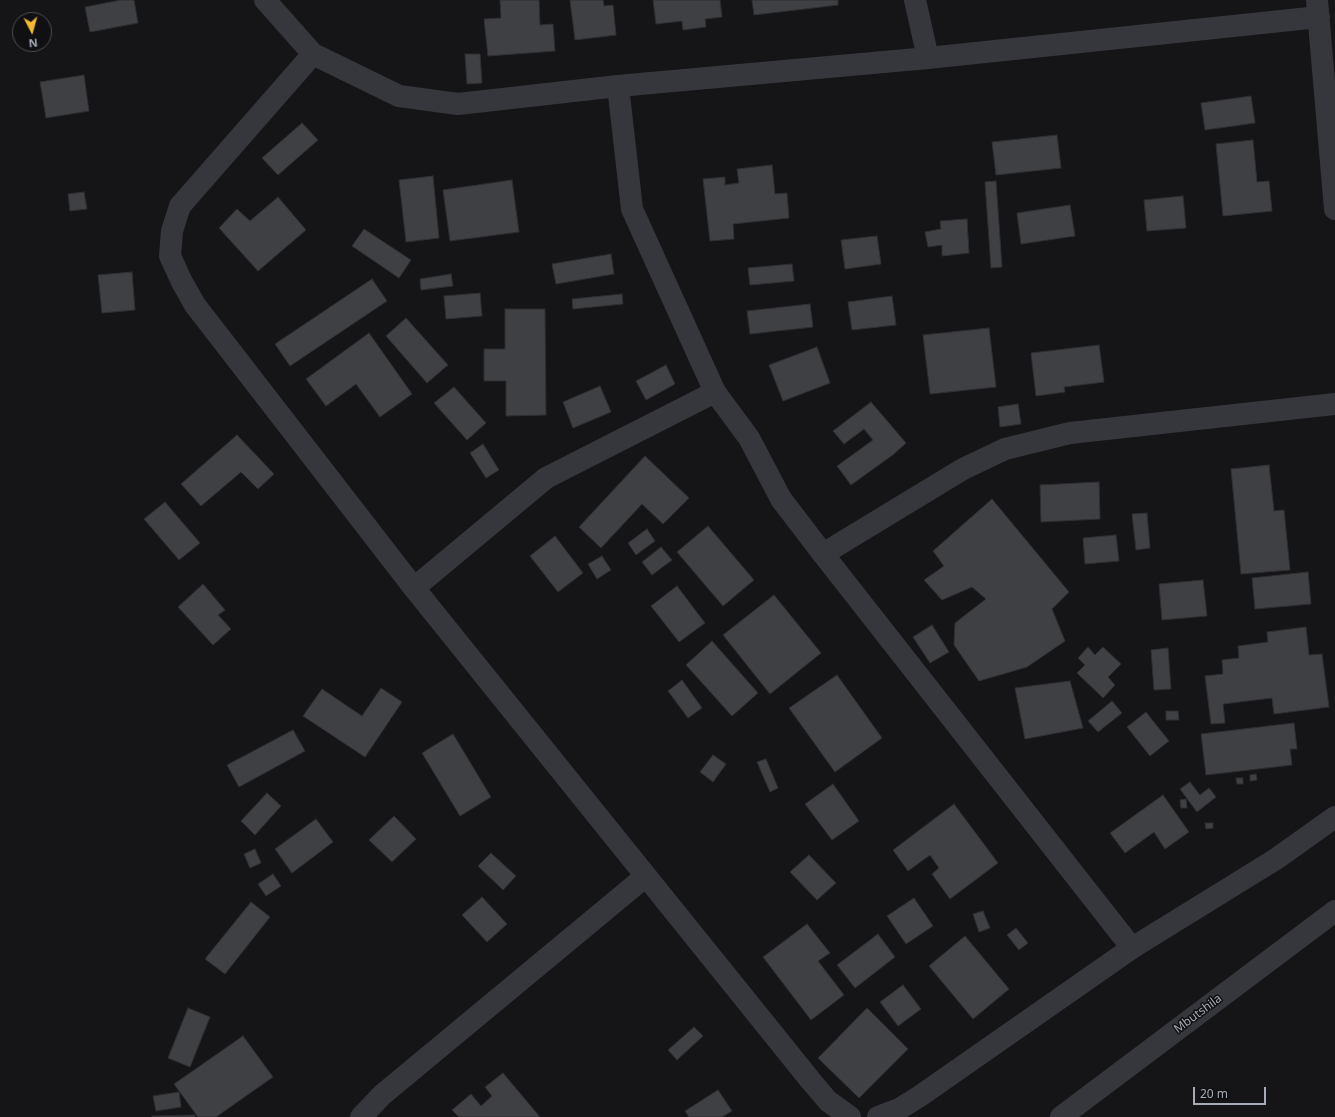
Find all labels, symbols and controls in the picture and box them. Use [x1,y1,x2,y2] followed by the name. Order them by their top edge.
[12,12,52,52] north arrow
[28,36,38,51] text: N
[1171,991,1225,1037] street label: Mbutshila
[1195,1079,1268,1105] scale bar
[1200,1085,1228,1102] text: 20 m

